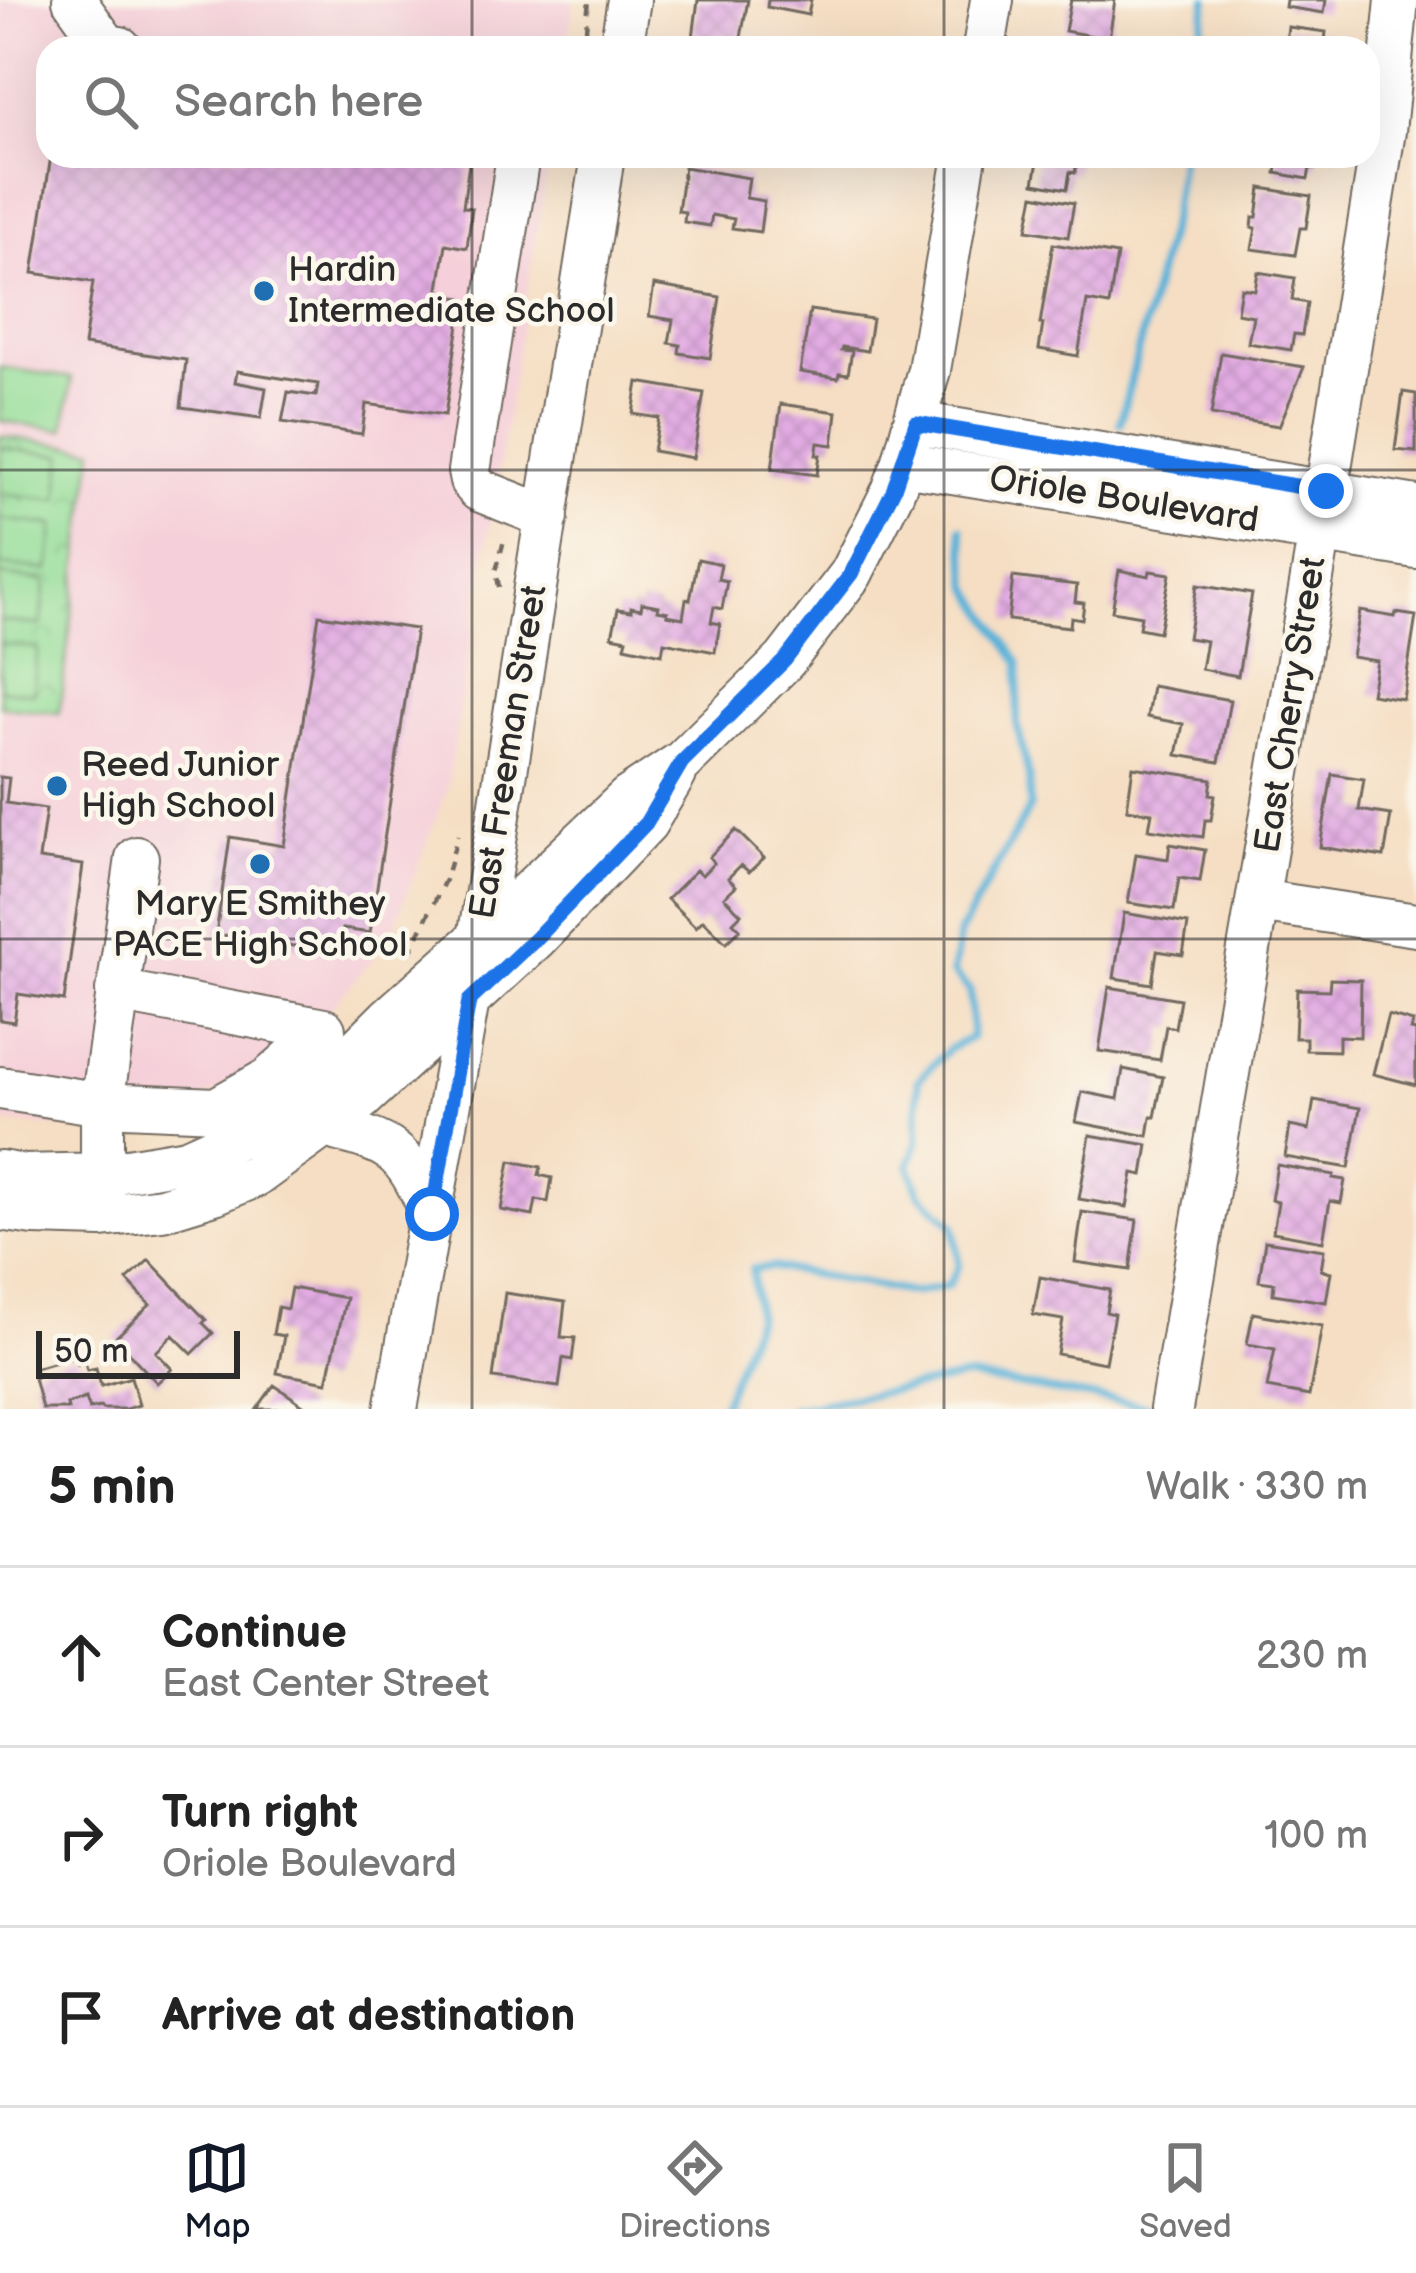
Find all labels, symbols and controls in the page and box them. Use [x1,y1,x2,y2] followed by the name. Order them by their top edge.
[36,36,1380,168] search box
[78,69,144,135] icon: search
[174,75,423,130] text: Search here
[288,249,614,333] place label: Hardin Intermediate School
[251,278,277,304] marker: Hardin Intermediate School
[986,457,1262,543] street label: Oriole Boulevard
[1299,464,1353,518] route end
[1246,554,1336,856] street label: East Cherry Street
[461,582,557,922] street label: East Freeman Street
[81,744,280,828] place label: Reed Junior High School
[44,773,70,799] marker: Reed Junior High School
[247,851,273,877] marker: Mary E Smithey PACE High School
[113,883,407,967] place label: Mary E Smithey PACE High School
[405,1187,459,1241] route start
[36,1325,240,1378] scale bar
[54,1332,129,1372] text: 50 m
[48,1457,176,1518] text: 5 min
[1146,1464,1368,1511] text: Walk · 330 m
[162,1606,347,1661] text: Continue
[48,1624,114,1690] icon: ahead
[1256,1633,1368,1680] text: 230 m
[162,1661,489,1708] text: East Center Street
[162,1786,358,1841] text: Turn right
[48,1804,114,1870] icon: right
[1264,1813,1368,1860] text: 100 m
[162,1841,457,1888] text: Oriole Boulevard
[48,1984,114,2050] icon: arrive
[162,1989,575,2044] text: Arrive at destination
[184,2135,251,2247] tab: Map
[619,2135,771,2247] tab: Directions
[1139,2135,1232,2247] tab: Saved

